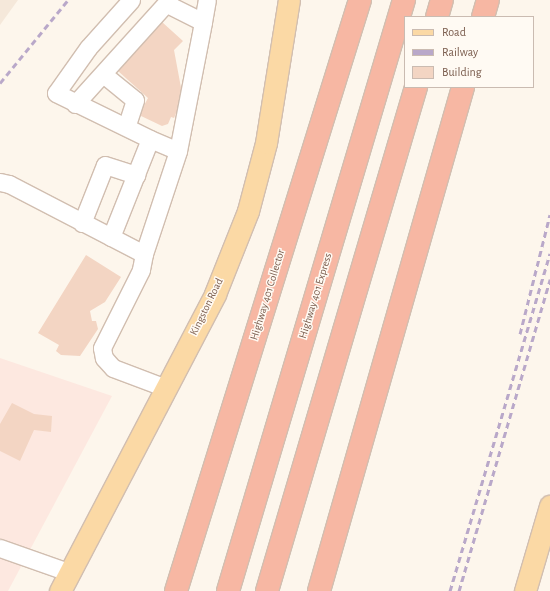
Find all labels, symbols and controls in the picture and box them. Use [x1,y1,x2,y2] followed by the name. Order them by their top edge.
[404,16,534,88] legend
[442,26,466,38] text: Road
[442,46,478,58] text: Railway
[442,66,482,78] text: Building
[248,248,288,342] street label: Highway 401 Collector
[297,252,335,340] street label: Highway 401 Express
[188,276,226,338] street label: Kingston Road

